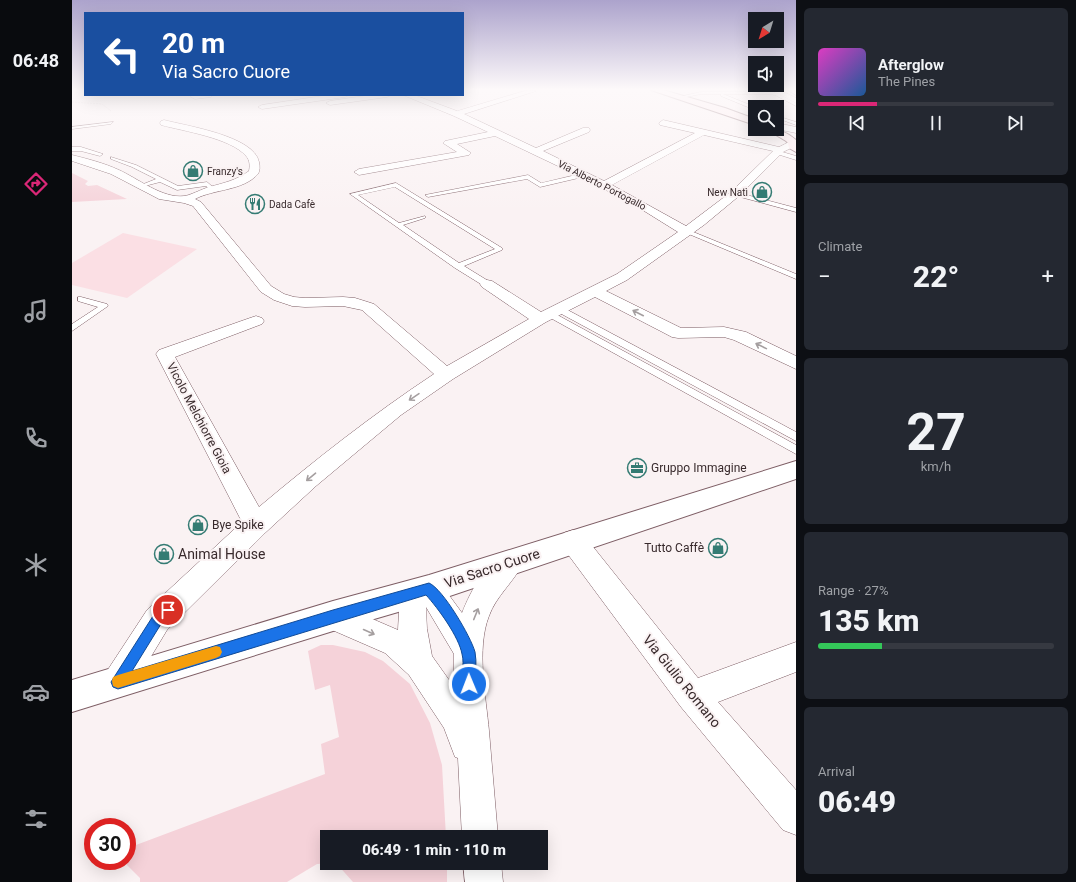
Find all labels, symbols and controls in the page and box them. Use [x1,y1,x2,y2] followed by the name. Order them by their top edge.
[748,12,784,48] north arrow
[748,12,784,136] map controls
[162,27,225,60] text: 20 m
[96,28,148,80] icon: left
[13,50,59,71] text: 06:48
[748,56,784,92] button: sound
[878,56,944,74] text: Afterglow
[162,61,290,82] text: Via Sacro Cuore
[878,74,935,89] text: The Pines
[748,100,784,136] button: search
[846,112,868,134] icon: previous
[925,112,947,134] icon: pause
[1004,112,1026,134] icon: next
[556,158,648,212] street label: Via Alberto Portogallo
[182,160,204,182] shop icon: Franzy's
[207,166,243,177] place label: Franzy's
[22,170,50,198] icon: directions
[751,181,773,203] shop icon: New Natì
[707,187,748,198] place label: New Natì
[244,193,266,215] restaurant icon: Dada Cafè
[269,199,315,210] place label: Dada Cafè
[818,239,862,254] text: Climate
[913,259,959,294] text: 22°
[818,264,831,289] text: −
[1042,264,1054,289] text: +
[22,297,50,325] icon: music
[632,309,644,316] one-way arrow
[755,342,767,349] one-way arrow
[164,360,234,476] street label: Vicolo Melchiorre Gioia
[409,393,420,401] one-way arrow
[906,402,966,463] text: 27
[22,424,50,452] icon: phone
[626,457,648,479] office icon: Gruppo Immagine
[921,459,951,474] text: km/h
[651,461,747,475] place label: Gruppo Immagine
[306,472,317,481] one-way arrow
[187,514,209,536] shop icon: Bye Spike
[212,518,264,532] place label: Bye Spike
[707,537,729,559] shop icon: Tutto Caffè
[644,541,704,555] place label: Tutto Caffè
[153,543,175,565] shop icon: Animal House
[442,545,542,591] street label: Via Sacro Cuore
[178,546,265,562] place label: Animal House
[22,551,50,579] icon: climate
[818,583,888,598] text: Range · 27%
[151,593,185,627] pin
[157,599,179,621] icon: arrive
[818,603,920,638] text: 135 km
[473,609,481,621] one-way arrow
[362,629,374,636] one-way arrow
[640,631,724,731] street label: Via Giulio Romano
[448,663,490,705] position arrow
[22,678,50,706] icon: car
[818,764,855,779] text: Arrival
[818,784,896,819] text: 06:49
[22,805,50,833] icon: filters
[84,818,136,870] speed limit sign: 30
[362,841,506,859] text: 06:49 · 1 min · 110 m

